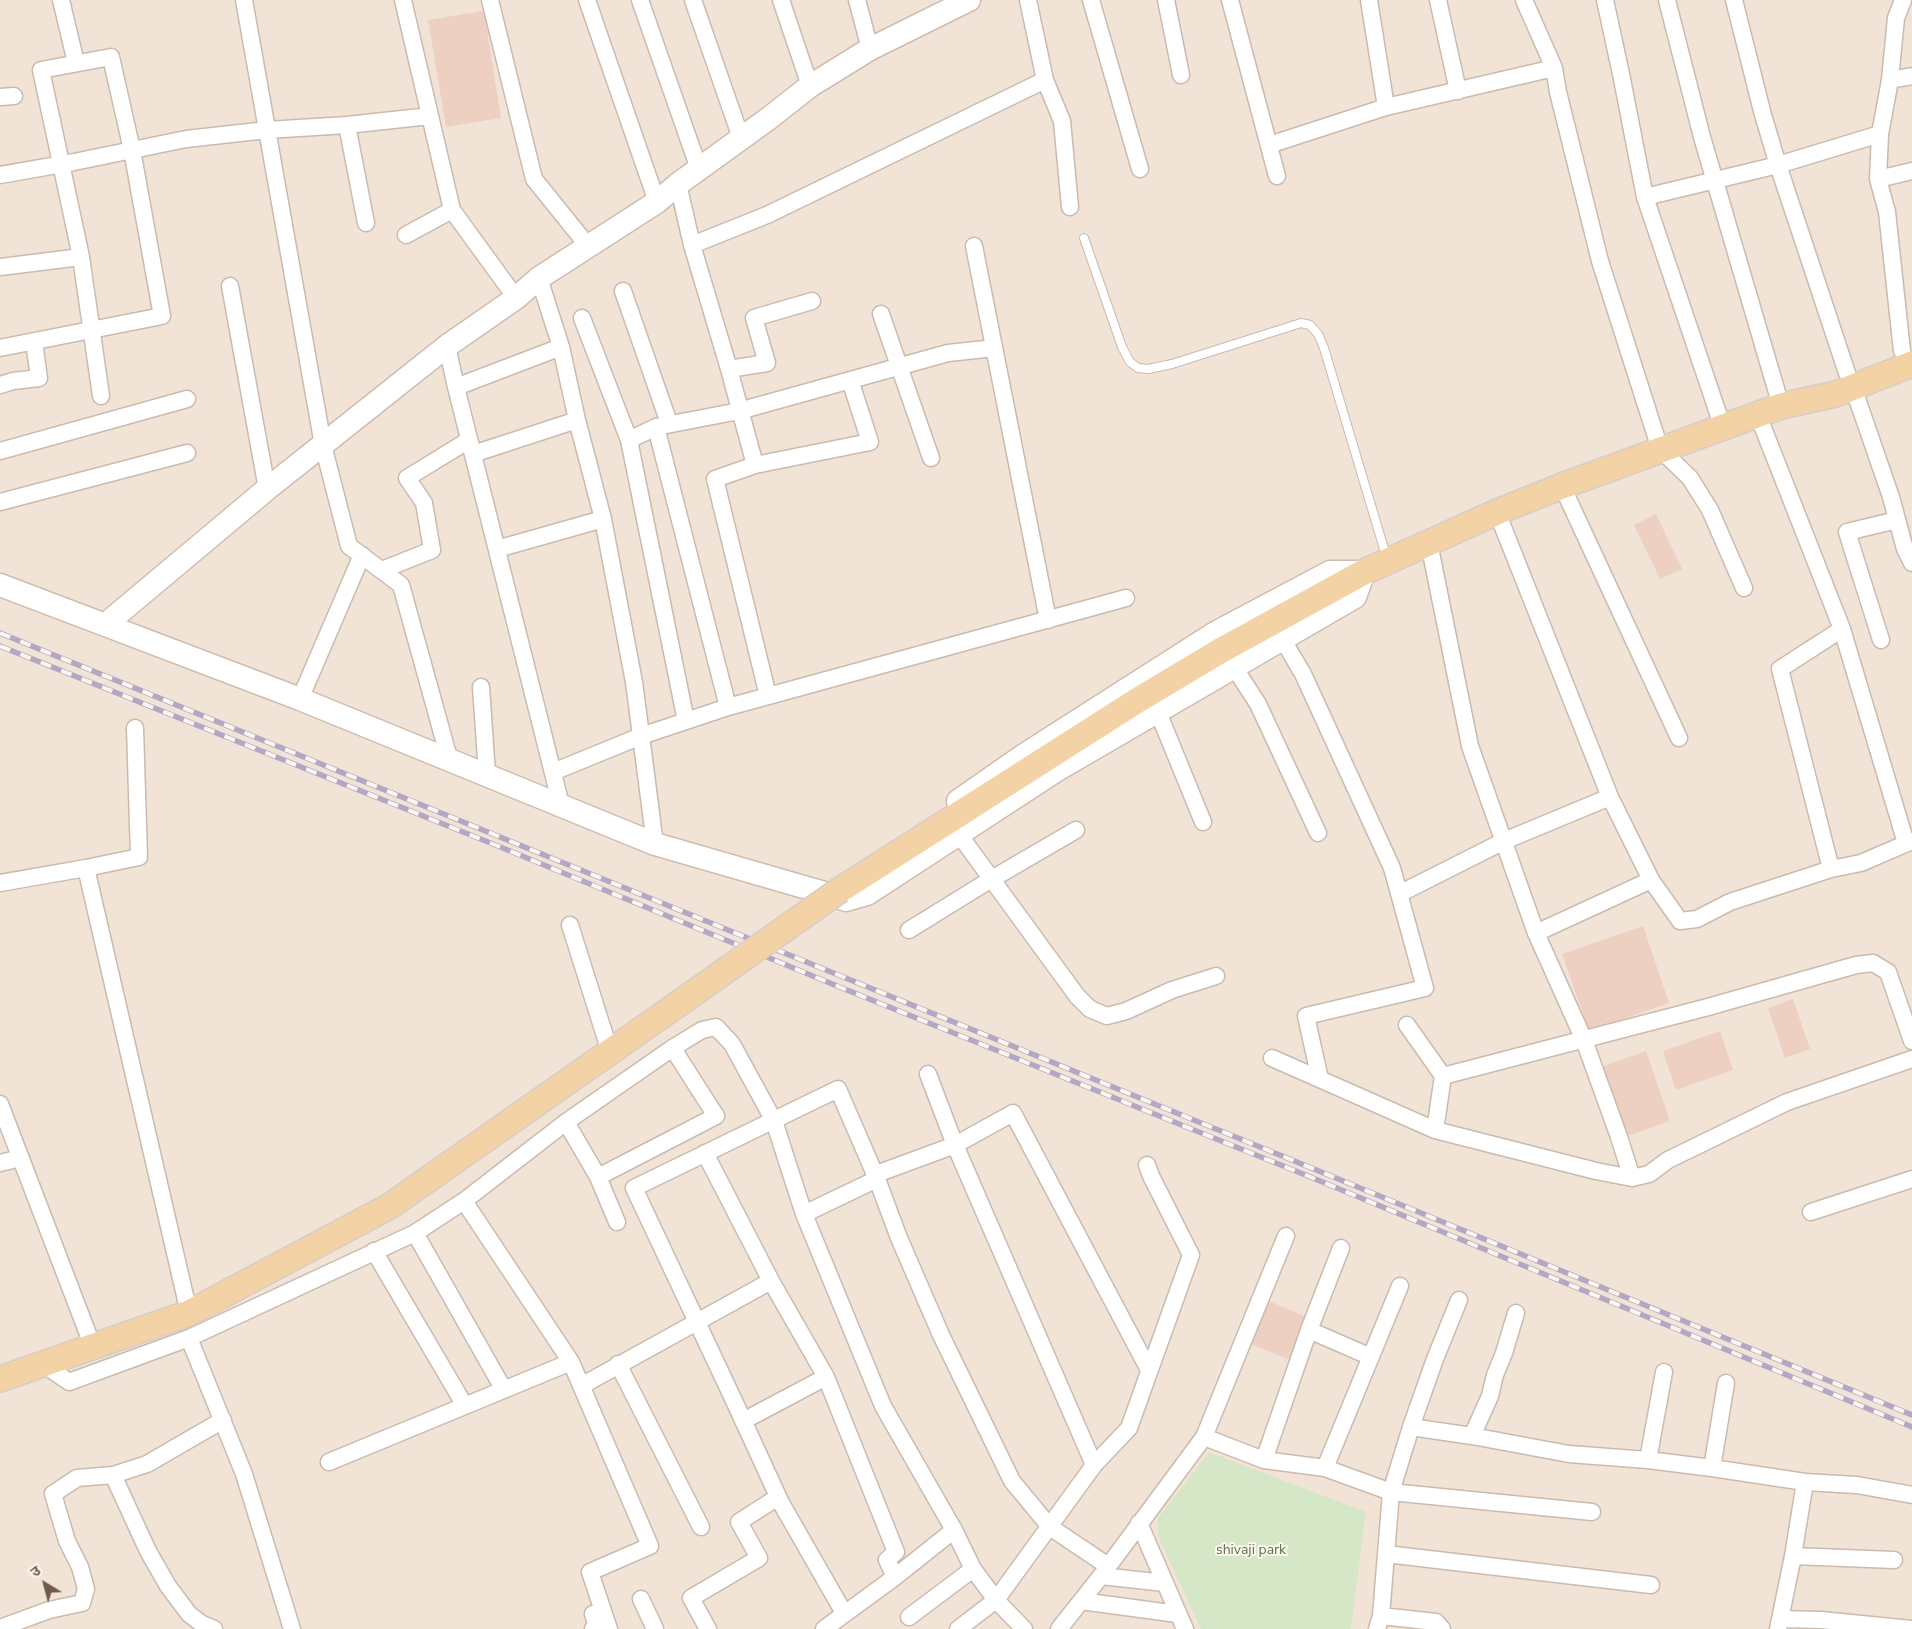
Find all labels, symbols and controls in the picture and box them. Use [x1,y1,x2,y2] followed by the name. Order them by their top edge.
[1216,1543,1286,1559] park label: shivaji park
[20,1559,70,1609] north arrow
[27,1562,45,1582] text: उ

